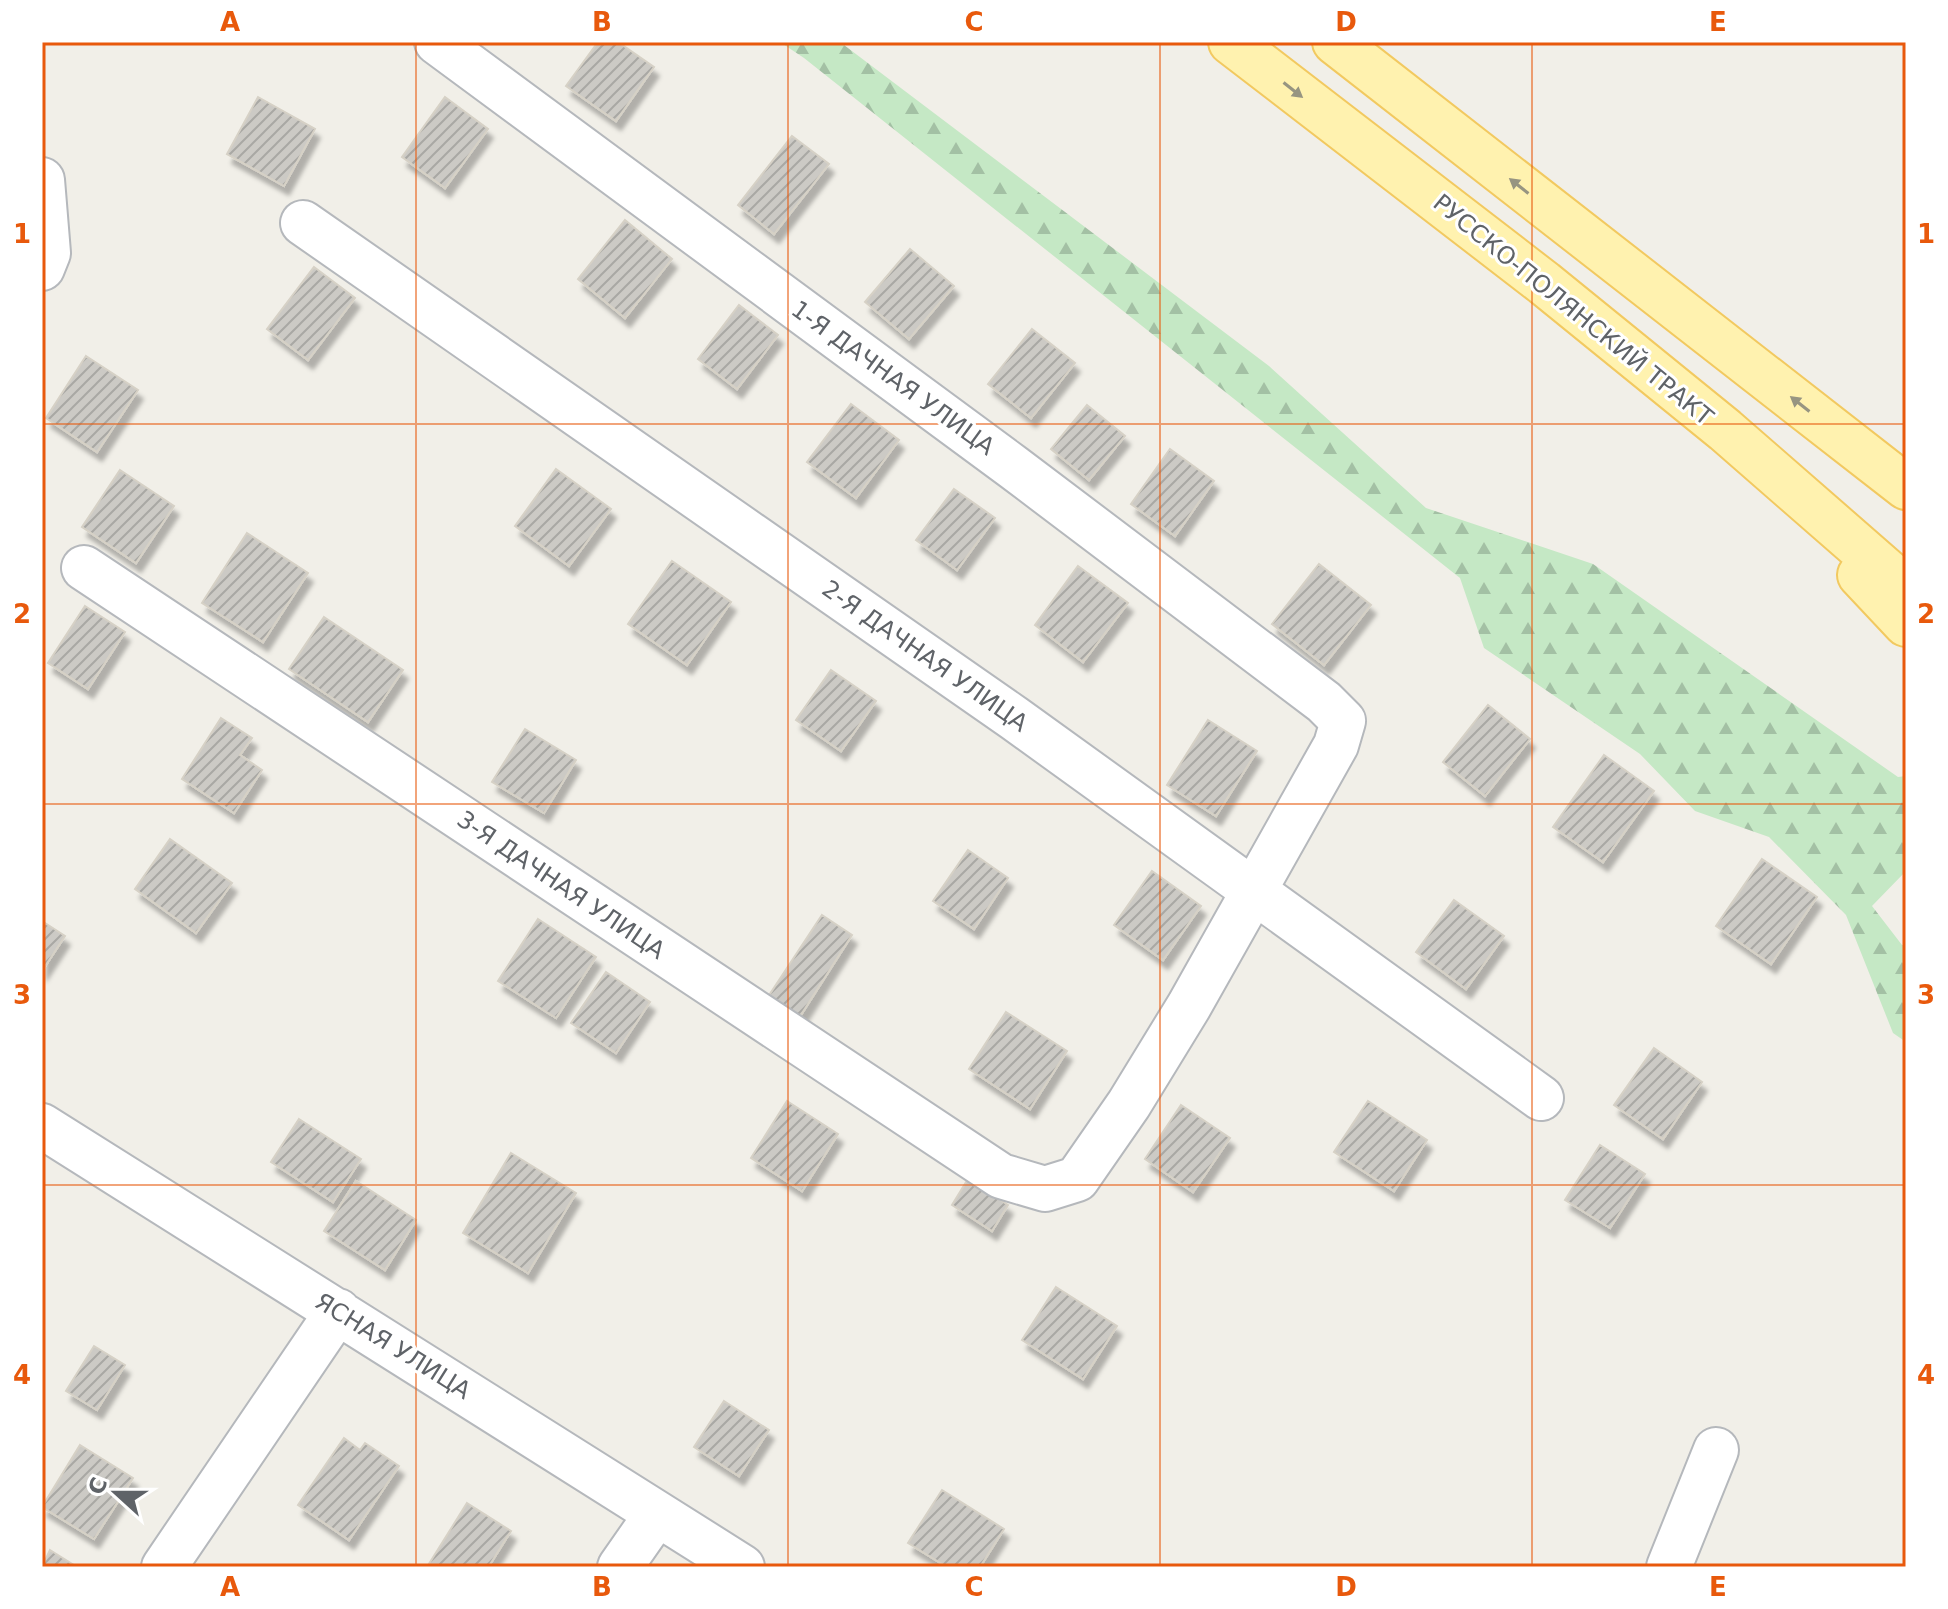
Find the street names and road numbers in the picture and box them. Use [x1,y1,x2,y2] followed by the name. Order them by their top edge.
[1428,188,1719,432] street label: РУССКО-ПОЛЯНСКИЙ ТРАКТ
[786,295,1001,461] street label: 1-Я ДАЧНАЯ УЛИЦА
[817,574,1034,738] street label: 2-Я ДАЧНАЯ УЛИЦА
[452,805,671,965] street label: 3-Я ДАЧНАЯ УЛИЦА
[310,1287,476,1405] street label: ЯСНАЯ УЛИЦА

